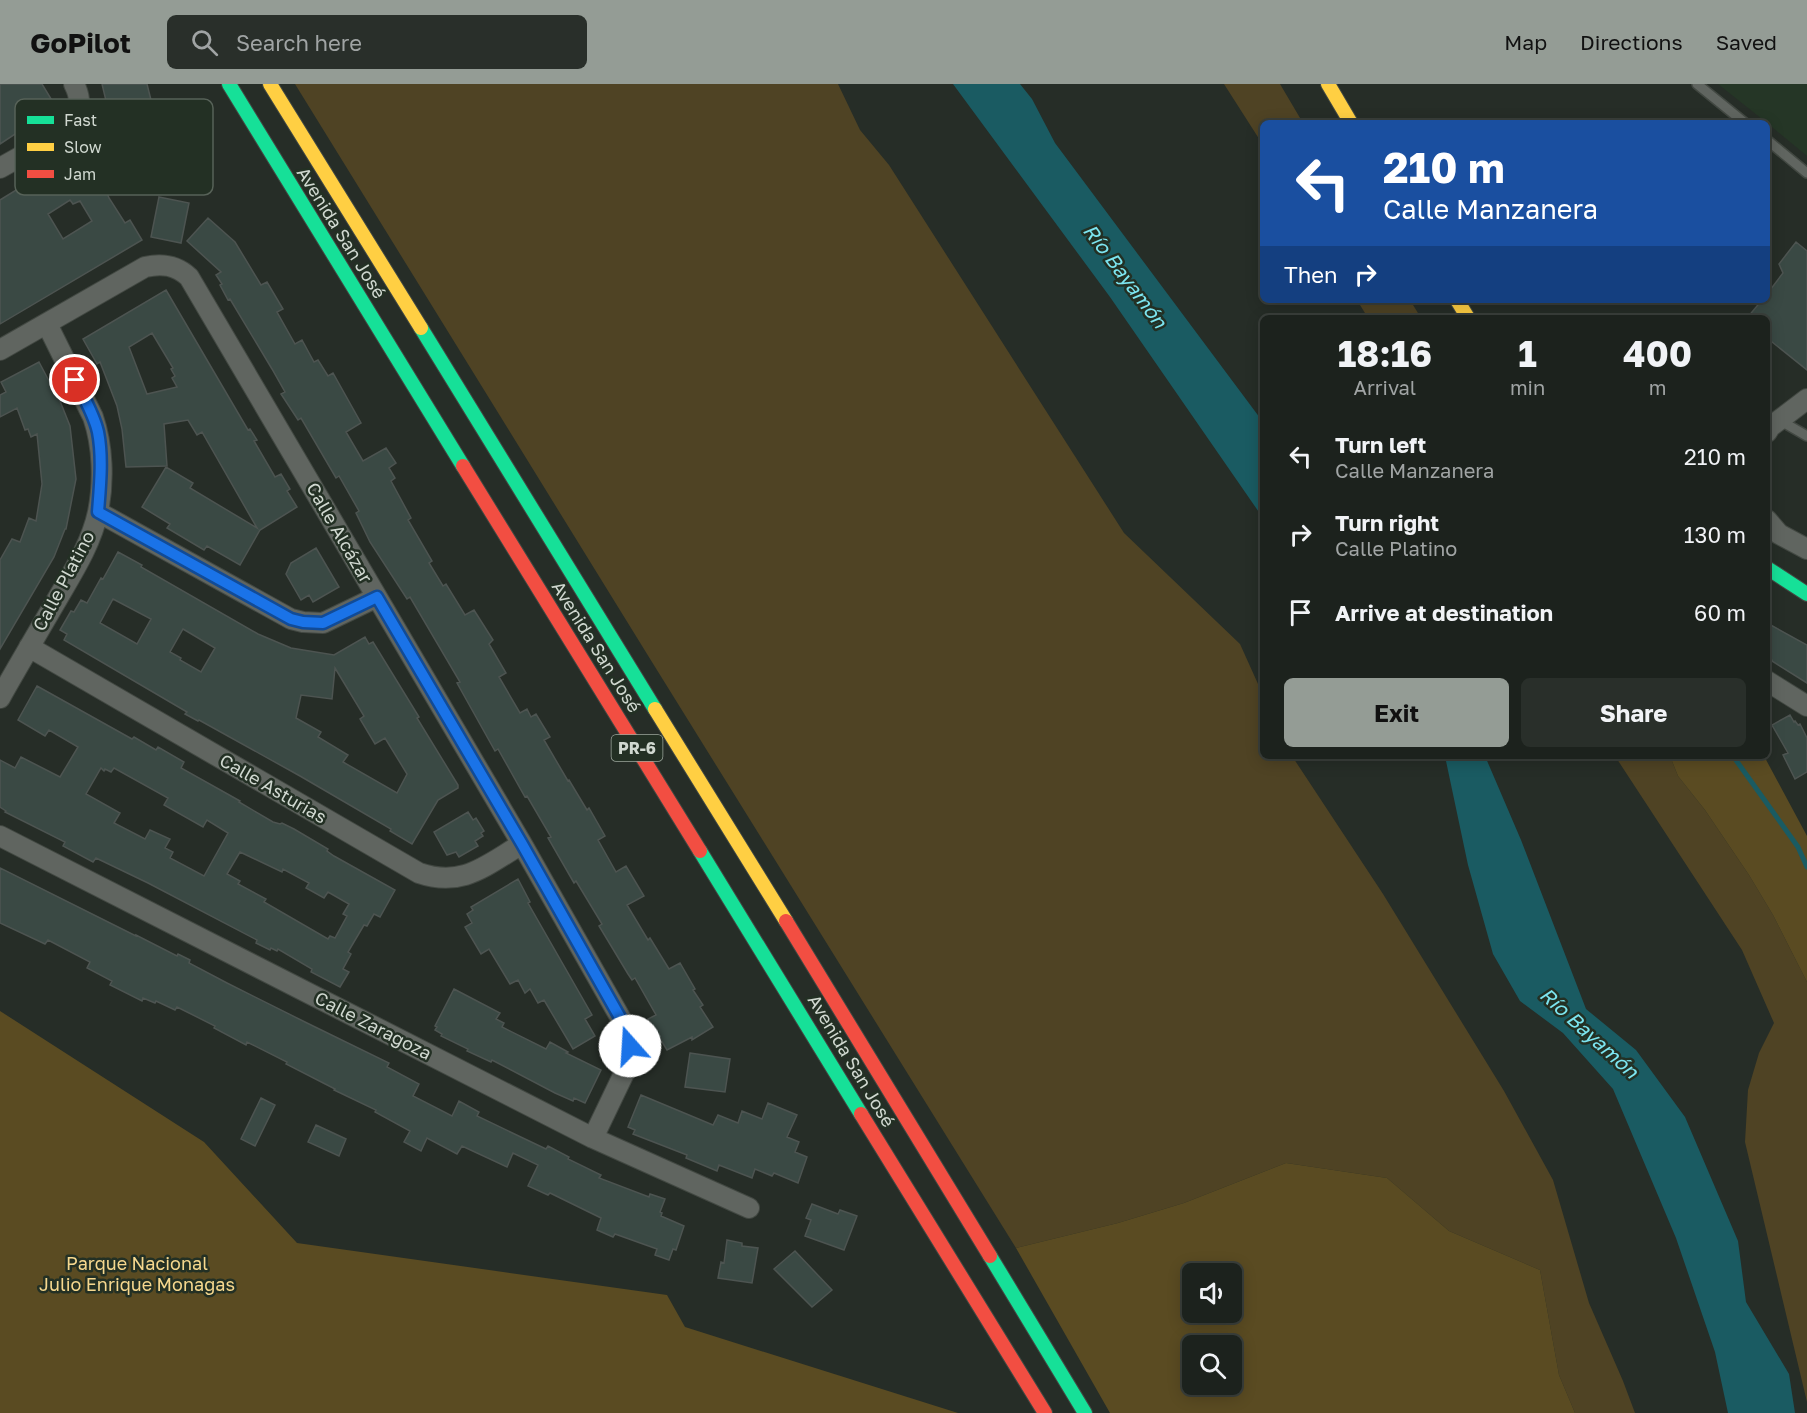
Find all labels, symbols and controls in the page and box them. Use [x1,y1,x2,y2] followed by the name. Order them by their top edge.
[167,15,587,69] search box
[30,26,131,59] text: GoPilot
[188,26,221,59] icon: search
[236,29,362,56] text: Search here
[1504,29,1547,55] text: Map
[1580,29,1683,55] text: Directions
[1716,29,1777,55] text: Saved
[15,99,213,195] legend
[64,110,97,130] text: Fast
[64,137,102,157] text: Slow
[1383,142,1505,192] text: 210 m
[1284,144,1362,222] icon: left
[293,163,391,302] street label: Avenida San José
[64,164,96,184] text: Jam
[1383,193,1598,225] text: Calle Manzanera
[1078,219,1173,333] water label: Río Bayamón
[1349,258,1382,291] icon: right
[1284,261,1337,288] text: Then
[1338,332,1432,375] text: 18:16
[1518,332,1537,375] text: 1
[1623,332,1692,375] text: 400
[49,354,100,405] pin
[58,363,91,396] icon: arrive
[1354,375,1416,399] text: Arrival
[1510,375,1545,399] text: min
[1649,375,1666,399] text: m
[1335,431,1426,458] text: Turn left
[1284,440,1317,473] icon: left
[1684,443,1746,470] text: 210 m
[1335,458,1494,482] text: Calle Manzanera
[302,478,377,587] street label: Calle Alcázar
[1335,509,1439,536] text: Turn right
[1284,518,1317,551] icon: right
[1684,521,1746,548] text: 130 m
[28,527,99,634] street label: Calle Platino
[1335,536,1457,560] text: Calle Platino
[548,577,646,716] street label: Avenida San José
[1284,596,1317,629] icon: arrive
[1335,599,1553,626] text: Arrive at destination
[1694,599,1746,626] text: 60 m
[1284,678,1509,747] button: Exit
[1521,678,1746,747] button: Share
[612,735,662,761] road number: PR-6
[216,749,331,828] street label: Calle Asturias
[1535,982,1644,1084] water label: Río Bayamón
[311,986,435,1064] street label: Calle Zaragoza
[804,990,900,1131] street label: Avenida San José
[598,1014,662,1078] position arrow
[39,1252,235,1295] park label: Parque Nacional Julio Enrique Monagas
[1182,1263,1242,1395] map controls
[1182,1263,1242,1323] button: sound
[1182,1335,1242,1395] button: search

